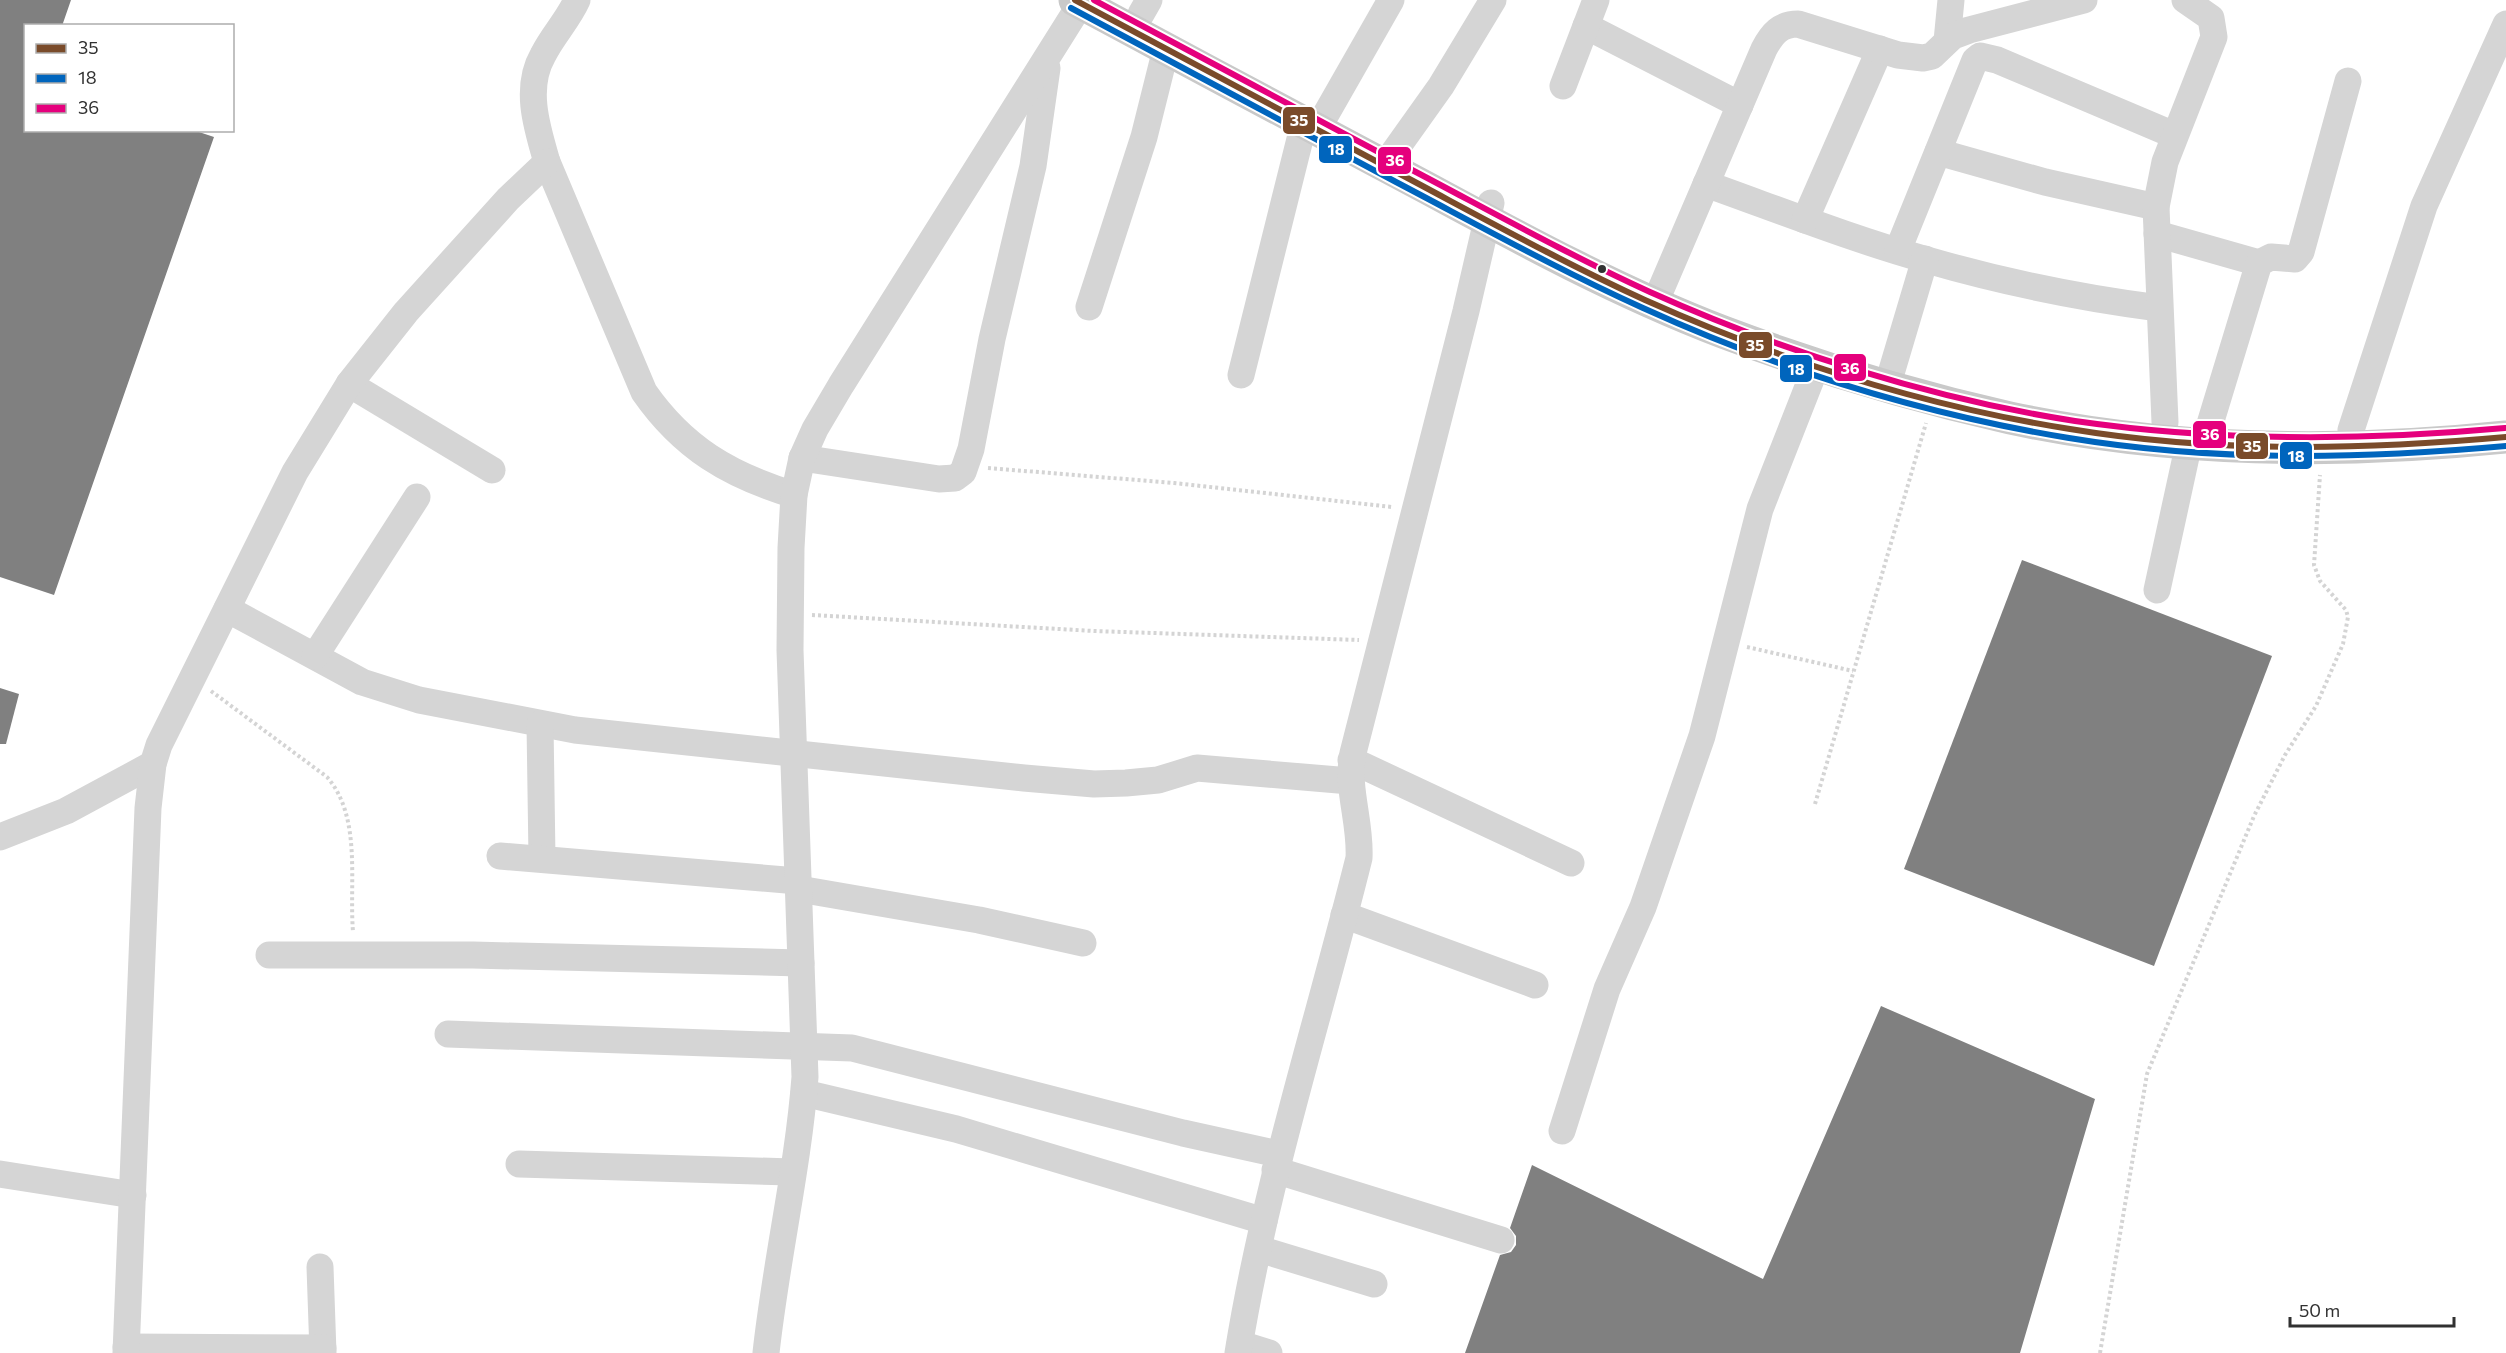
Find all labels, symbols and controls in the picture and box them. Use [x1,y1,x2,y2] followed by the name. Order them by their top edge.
[24,24,234,132] legend
[78,36,99,58] text: 35
[78,66,97,88] text: 18
[78,96,99,118] text: 36
[1282,106,1316,135] line badge: 35
[1290,110,1308,129] text: 35
[1318,135,1353,164] line badge: 18
[1327,139,1345,158] text: 18
[1377,146,1412,175] line badge: 36
[1385,150,1405,169] text: 36
[1596,263,1608,275] unlabelled marker
[1738,331,1773,359] line badge: 35
[1746,335,1764,354] text: 35
[1833,353,1867,382] line badge: 36
[1779,354,1813,383] line badge: 18
[1840,358,1860,377] text: 36
[1787,359,1805,378] text: 18
[2192,420,2227,449] line badge: 36
[2200,424,2220,443] text: 36
[2235,432,2269,460] line badge: 35
[2243,436,2261,455] text: 35
[2279,441,2313,470] line badge: 18
[2287,446,2305,465] text: 18
[2290,1290,2454,1328] scale bar
[2299,1299,2340,1321] text: 50 m

